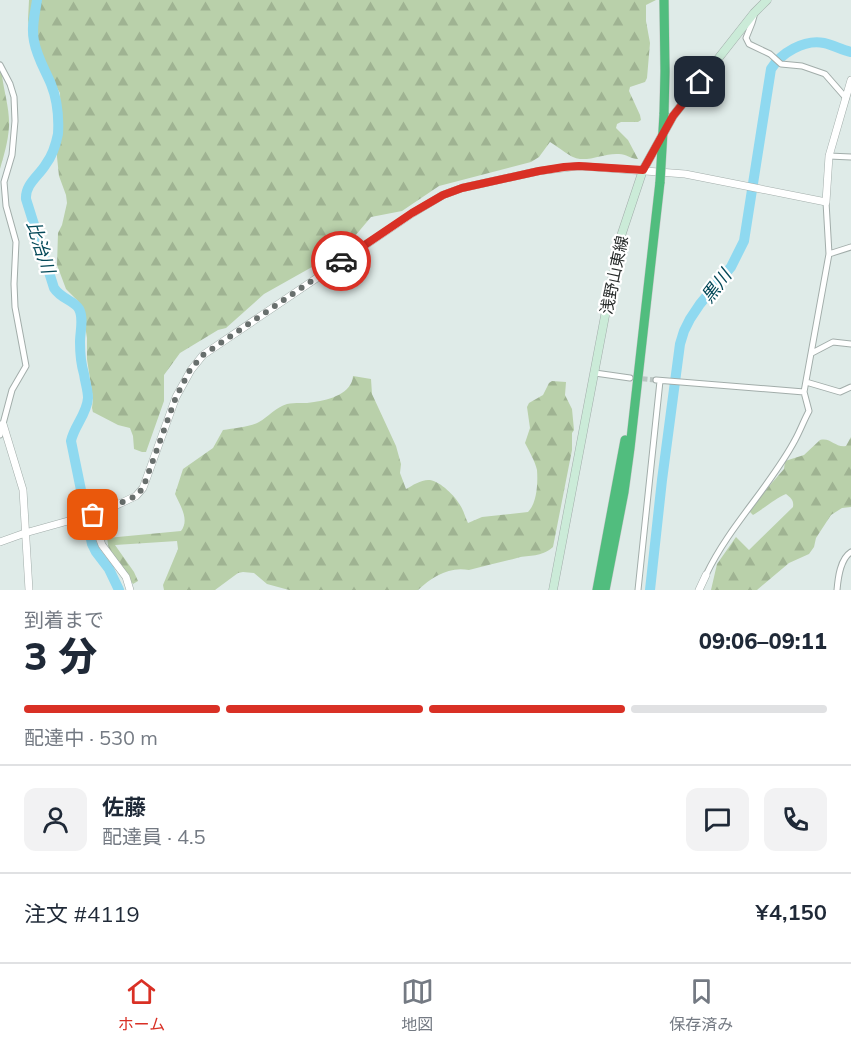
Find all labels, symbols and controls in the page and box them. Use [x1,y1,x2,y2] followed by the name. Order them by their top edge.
[674,56,725,107] pin
[683,65,716,98] icon: home
[22,218,61,278] water label: 比治川
[311,231,371,291] courier
[596,234,632,316] street label: 浅野山東線
[325,245,358,278] icon: car
[696,263,737,307] water label: 黒川
[67,489,118,540] pin
[76,498,109,531] icon: bag
[24,607,104,632] text: 到着まで
[699,627,827,655] text: 09:06–09:11
[24,631,97,680] text: 3 分
[24,725,158,750] text: 配達中 · 530 m
[24,788,87,851] button: person
[686,788,749,851] button: chat
[764,788,827,851] button: phone
[102,793,146,821] text: 佐藤
[102,824,206,849] text: 配達員 · 4.5
[756,898,827,926] text: ¥4,150
[24,900,140,928] text: 注文 #4119
[118,975,165,1035] tab: ホーム
[401,975,434,1035] tab: 地図
[669,975,733,1035] tab: 保存済み

